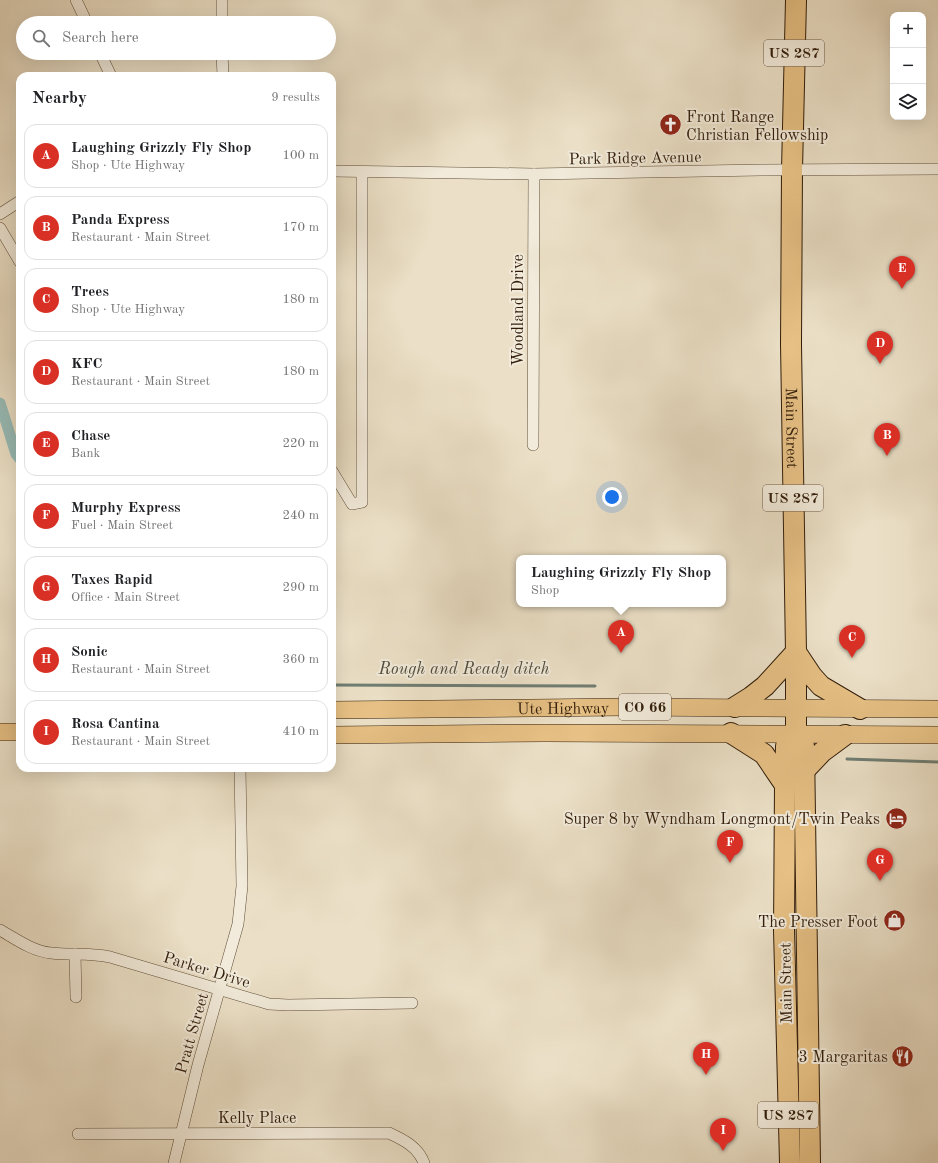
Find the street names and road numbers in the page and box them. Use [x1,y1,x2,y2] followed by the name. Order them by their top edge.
[764,40,824,66] road number: US 287
[568,150,702,168] street label: Park Ridge Avenue
[511,254,527,366] street label: Woodland Drive
[782,387,799,469] street label: Main Street
[763,485,823,511] road number: US 287
[619,694,671,720] road number: CO 66
[517,701,610,718] street label: Ute Highway
[778,942,796,1024] street label: Main Street
[161,950,252,992] street label: Parker Drive
[174,991,212,1076] street label: Pratt Street
[758,1102,818,1128] road number: US 287
[218,1111,296,1127] street label: Kelly Place

